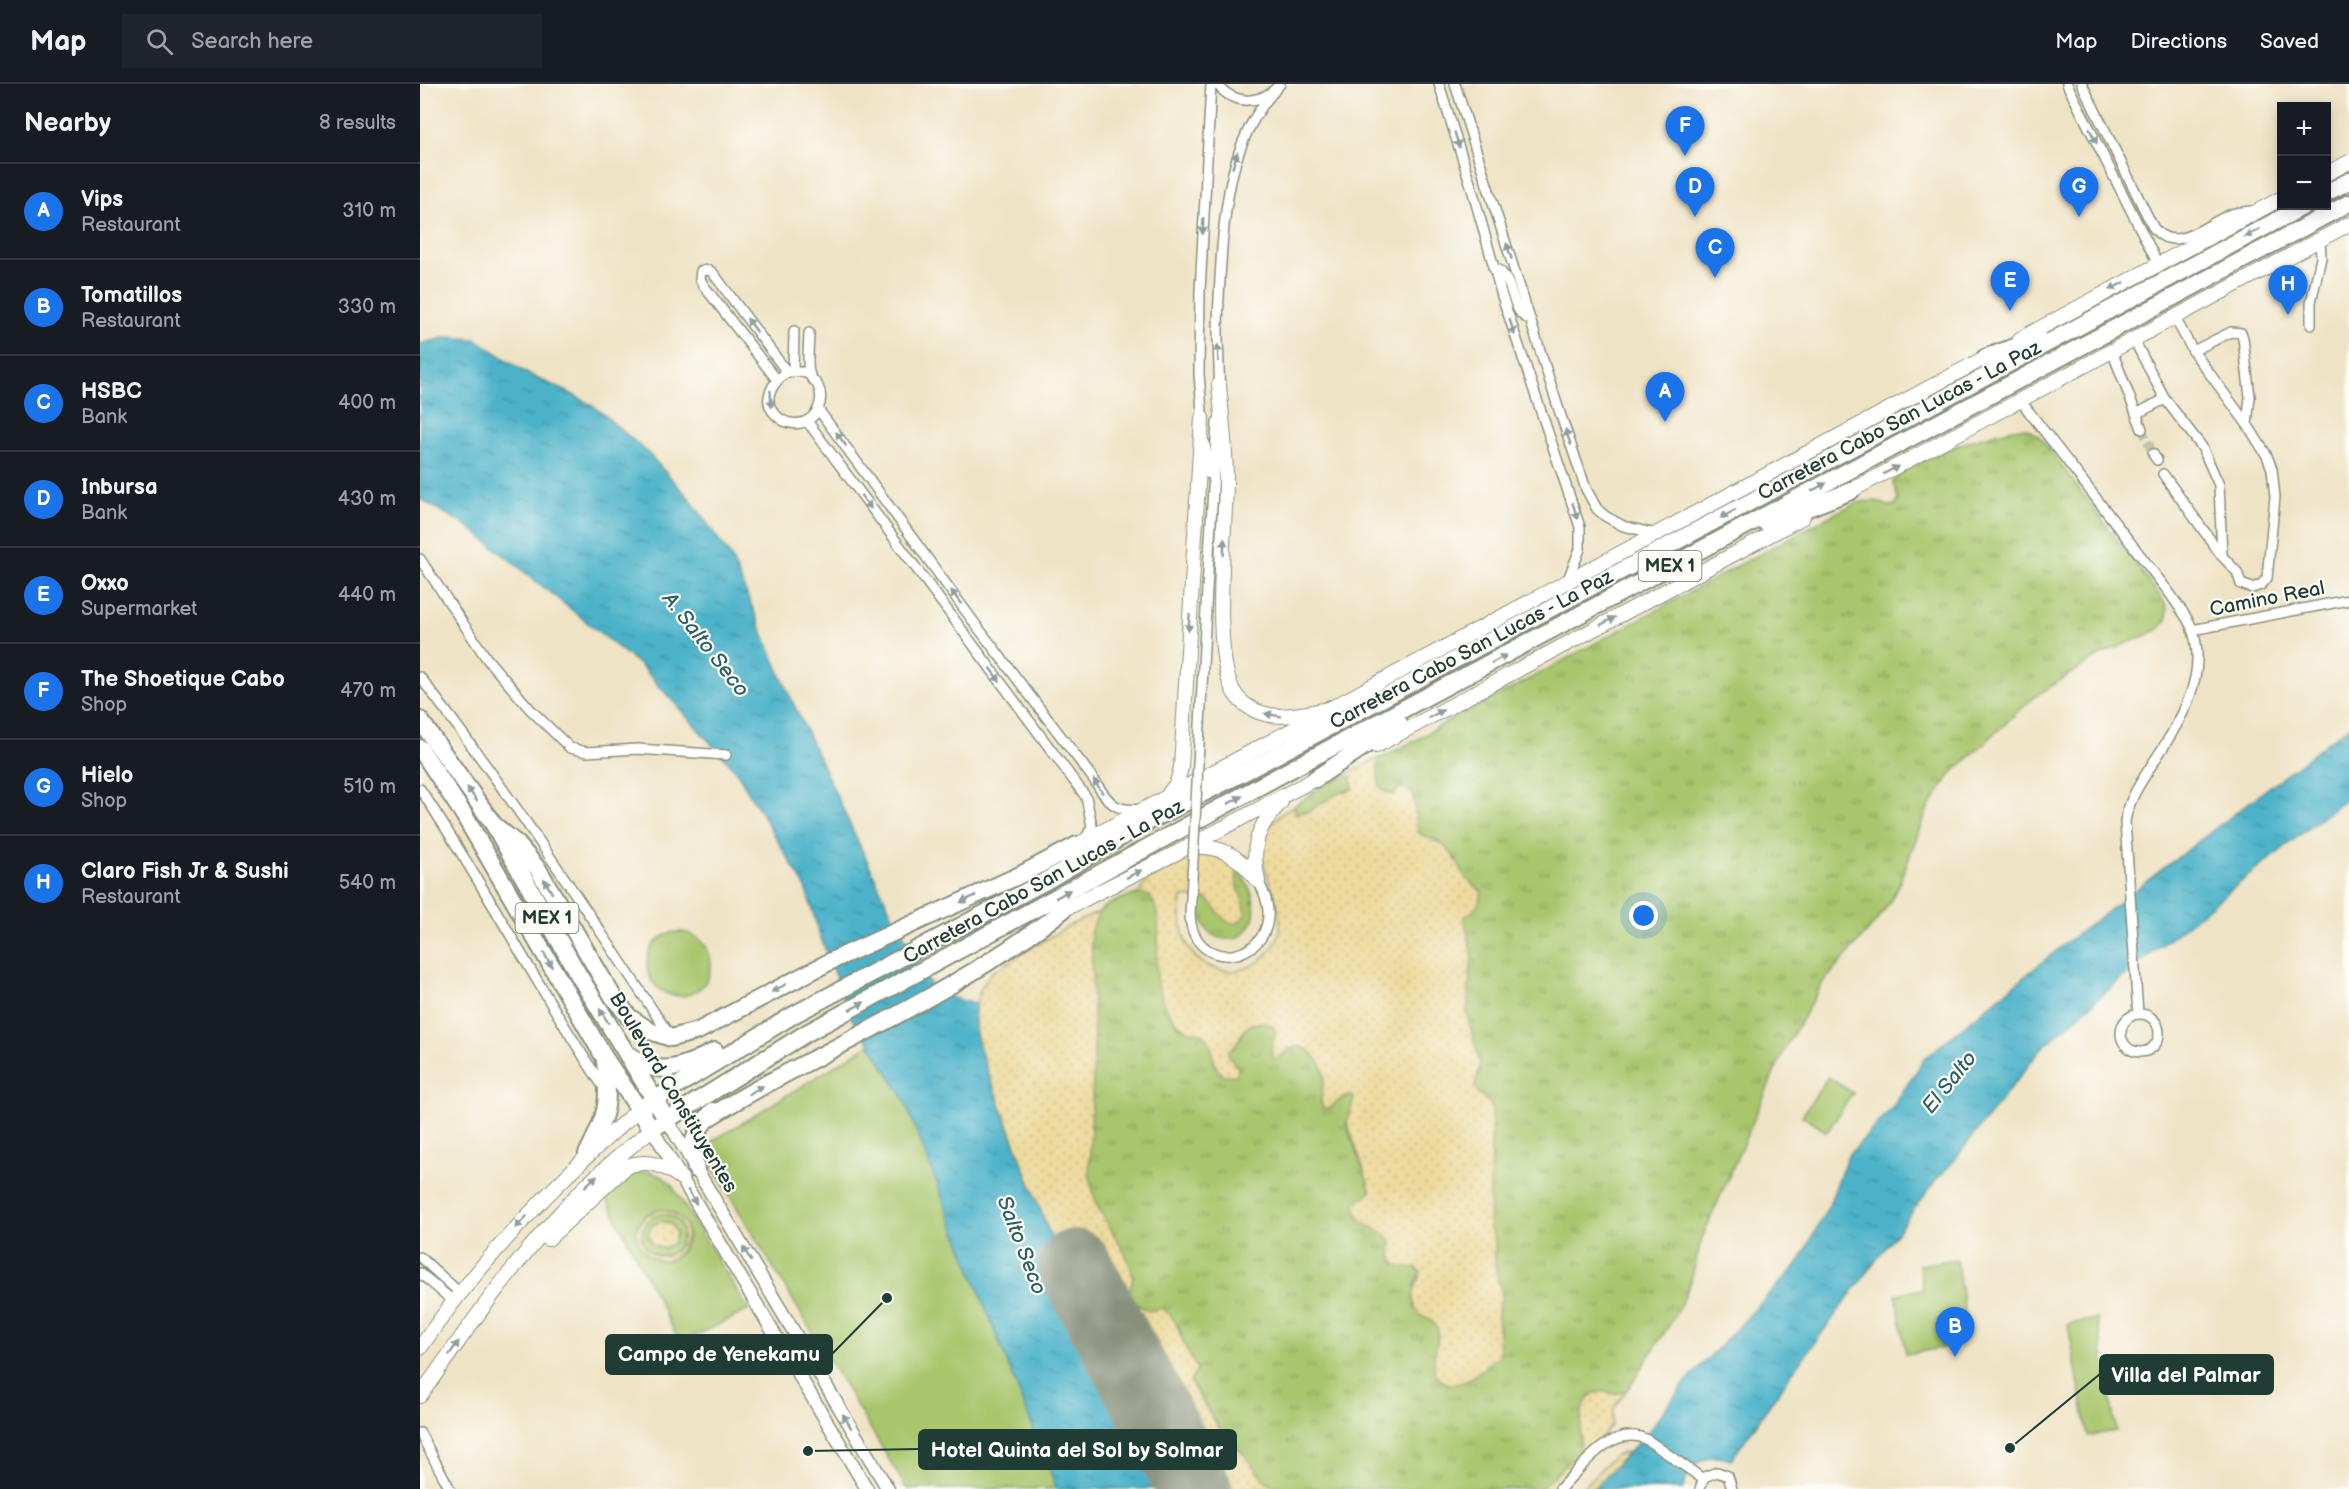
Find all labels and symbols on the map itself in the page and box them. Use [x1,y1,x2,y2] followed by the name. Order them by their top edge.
[1666,106,1704,156] pin: F
[2088,128,2098,145] one-way arrow
[1453,131,1462,149] one-way arrow
[1231,151,1240,169] one-way arrow
[1676,168,1714,217] pin: D
[2060,168,2098,217] pin: G
[1198,217,1207,236] one-way arrow
[1696,228,1734,278] pin: C
[2243,228,2260,238] one-way arrow
[1504,242,1513,260] one-way arrow
[1990,262,2030,311] pin: E
[2268,266,2308,315] pin: H
[2108,281,2125,291] one-way arrow
[746,317,758,332] one-way arrow
[1508,318,1517,336] one-way arrow
[1754,336,2045,506] street label: Carretera Cabo San Lucas - La Paz
[1213,344,1223,363] one-way arrow
[1646,372,1684,422] pin: A
[766,390,776,409] one-way arrow
[1563,428,1573,446] one-way arrow
[835,432,847,447] one-way arrow
[1882,465,1899,475] one-way arrow
[1810,482,1827,492] one-way arrow
[859,495,871,510] one-way arrow
[1571,502,1581,520] one-way arrow
[1720,509,1737,519] one-way arrow
[1219,537,1229,556] one-way arrow
[1638,551,1702,581] road number: MEX 1
[1326,565,1617,735] street label: Carretera Cabo San Lucas - La Paz
[2208,576,2327,622] street label: Camino Real
[656,586,754,702] water label: A. Salto Seco
[950,589,962,604] one-way arrow
[1184,614,1193,633] one-way arrow
[1599,616,1616,626] one-way arrow
[1491,654,1508,664] one-way arrow
[989,667,1002,683] one-way arrow
[1428,709,1445,719] one-way arrow
[1263,710,1282,719] one-way arrow
[1093,778,1104,794] one-way arrow
[467,786,478,802] one-way arrow
[899,794,1188,969] street label: Carretera Cabo San Lucas - La Paz
[1226,795,1243,805] one-way arrow
[1125,869,1142,879] one-way arrow
[543,877,553,894] one-way arrow
[1055,889,1072,899] one-way arrow
[960,895,977,904] one-way arrow
[1629,901,1658,930] your location
[516,903,578,933] road number: MEX 1
[543,951,553,968] one-way arrow
[770,983,787,993] one-way arrow
[604,988,743,1197] street label: Boulevard Constituyentes
[848,1001,865,1011] one-way arrow
[598,1008,609,1024] one-way arrow
[1917,1046,1982,1118] water label: El Salto
[747,1085,764,1095] one-way arrow
[584,1175,598,1189] one-way arrow
[686,1189,697,1205] one-way arrow
[991,1193,1052,1298] water label: Salto Seco
[515,1214,528,1229] one-way arrow
[742,1245,752,1262] one-way arrow
[1936,1308,1975,1357] pin: B
[606,1335,832,1374] callout: Campo de Yenekamu
[448,1340,460,1356] one-way arrow
[618,1342,820,1367] text: Campo de Yenekamu
[2100,1355,2273,1394] callout: Villa del Palmar
[2111,1363,2261,1388] text: Villa del Palmar
[842,1413,853,1429] one-way arrow
[919,1430,1236,1469] callout: Hotel Quinta del Sol by Solmar
[931,1438,1224,1463] text: Hotel Quinta del Sol by Solmar

